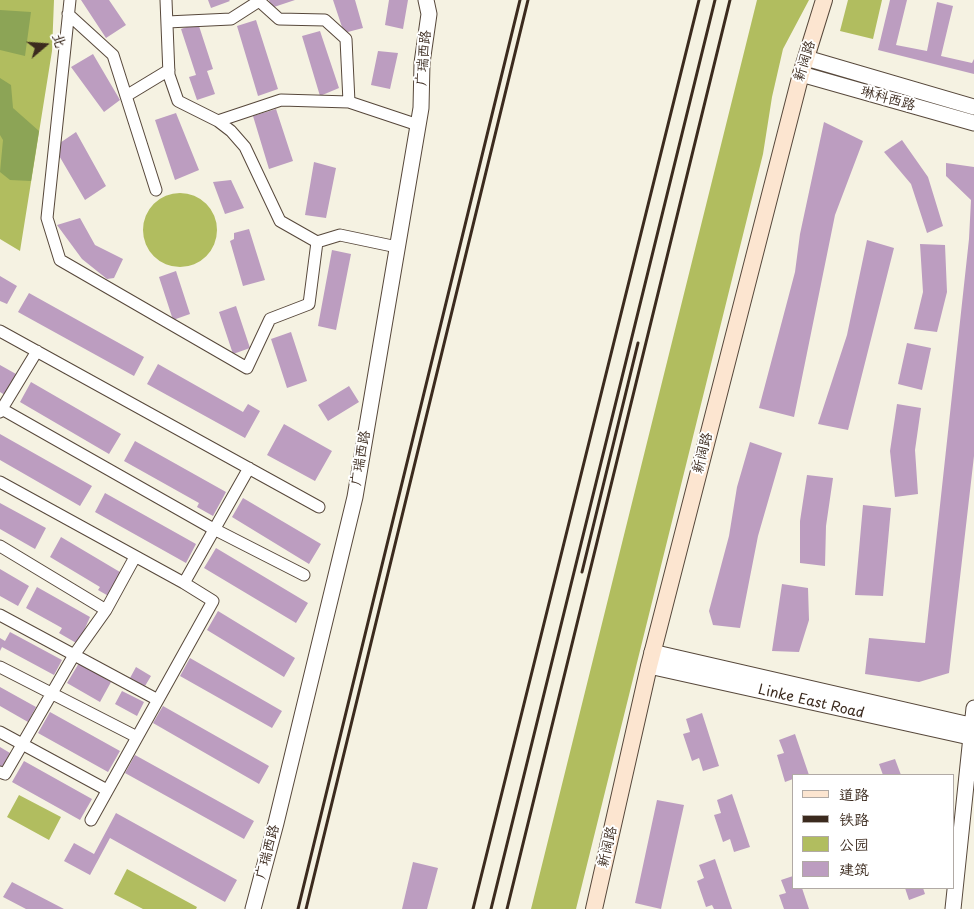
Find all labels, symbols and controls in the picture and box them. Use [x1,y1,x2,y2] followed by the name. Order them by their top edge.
[20,20,70,70] north arrow
[413,29,435,87] street label: 广瑞西路
[48,30,72,50] text: 北
[791,38,819,84] street label: 新阔路
[859,83,917,115] street label: 琳科西路
[348,429,374,487] street label: 广瑞西路
[690,431,716,475] street label: 新阔路
[756,682,866,722] street label: Linke East Road
[792,774,954,889] legend
[839,782,869,805] text: 道路
[839,807,869,830] text: 铁路
[253,823,283,881] street label: 广瑞西路
[595,825,621,869] street label: 新阔路
[839,832,869,855] text: 公园
[839,857,869,880] text: 建筑

